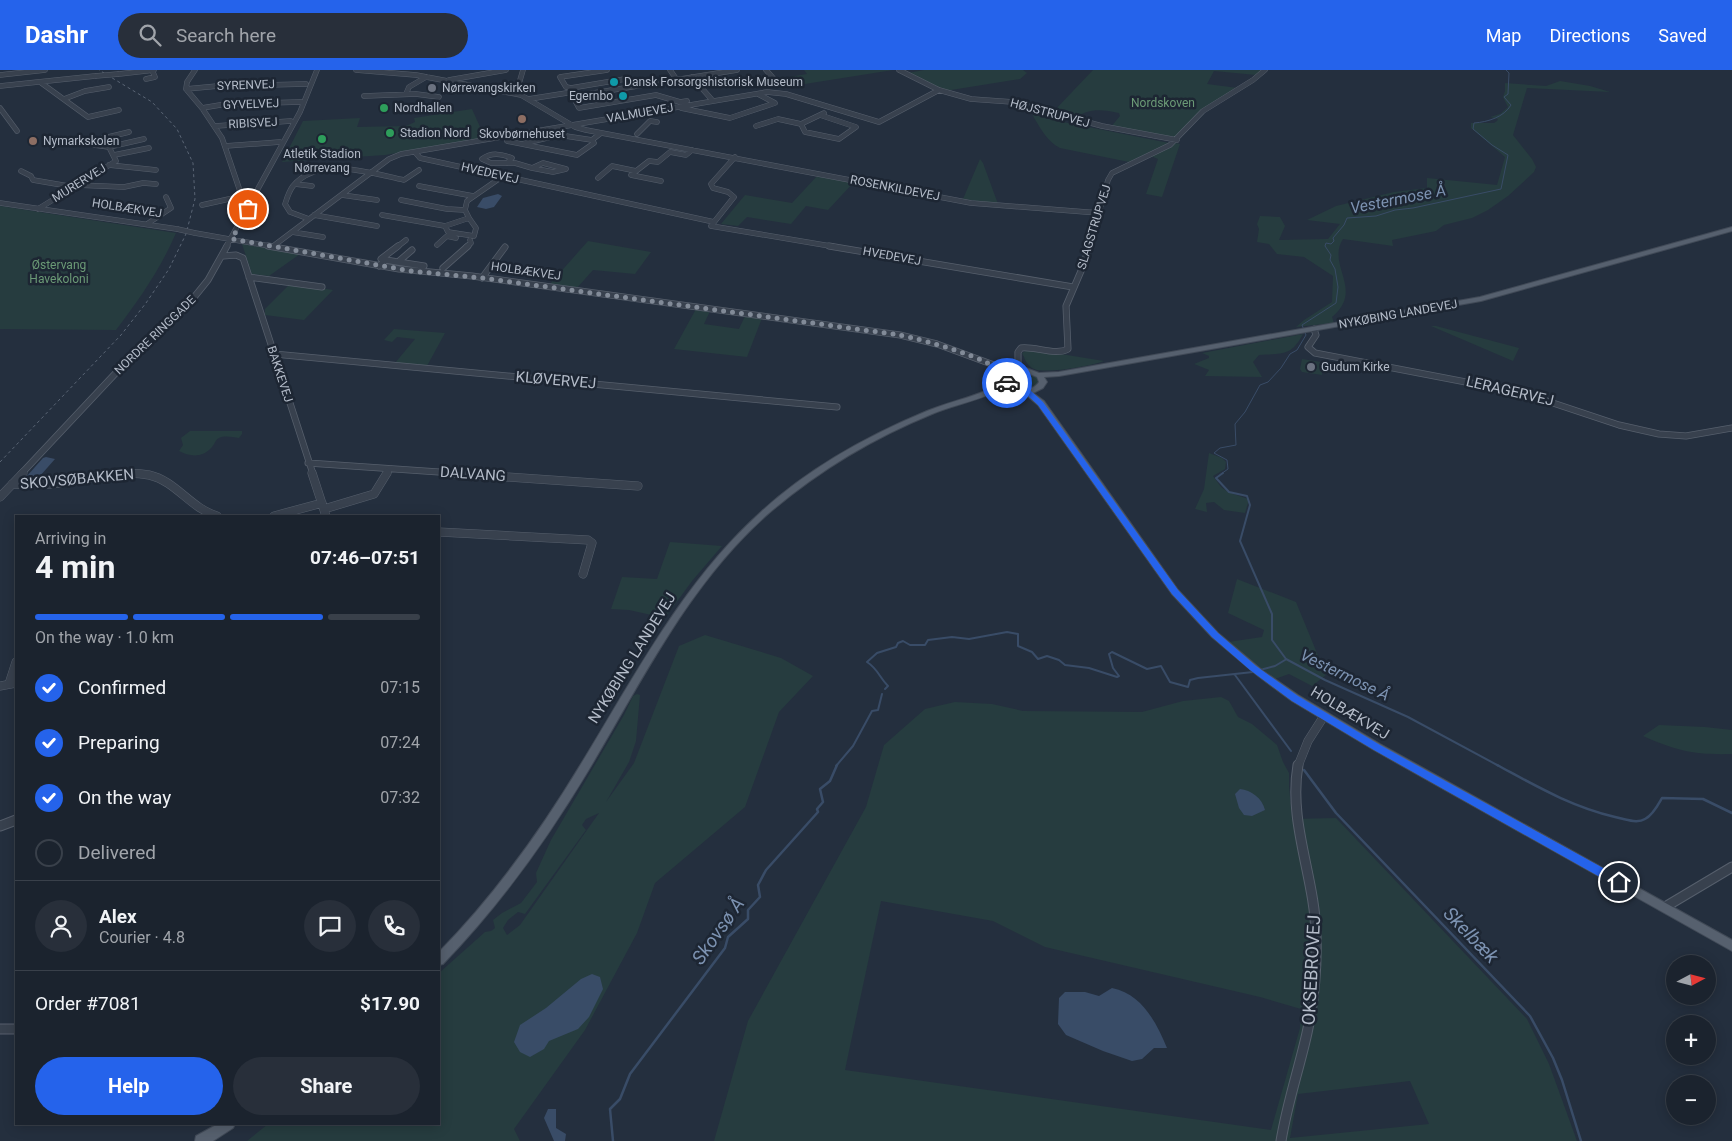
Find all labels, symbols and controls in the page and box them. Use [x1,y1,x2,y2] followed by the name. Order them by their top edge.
[118,13,468,58] search box
[25,21,88,49] text: Dashr
[136,21,164,49] icon: search
[176,24,276,47] text: Search here
[1486,25,1521,46] text: Map
[1549,25,1630,46] text: Directions
[1658,25,1707,46] text: Saved
[624,75,803,89] place label: Dansk Forsorgshistorisk Museum
[608,76,620,88] marker: Dansk Forsorgshistorisk Museum
[217,77,275,93] street label: SYRENVEJ
[442,81,536,95] place label: Nørrevangskirken
[426,82,438,94] marker: Nørrevangskirken
[569,89,613,103] place label: Egernbo
[617,90,629,102] marker: Egernbo
[223,96,279,112] street label: GYVELVEJ
[1009,96,1091,130] street label: HØJSTRUPVEJ
[1131,96,1195,110] park label: Nordskoven
[605,100,675,126] street label: VALMUEVEJ
[394,101,452,115] place label: Nordhallen
[378,102,390,114] marker: Nordhallen
[516,113,528,125] marker: Skovbørnehuset
[228,115,278,131] street label: RIBISVEJ
[400,126,470,140] place label: Stadion Nord
[384,127,396,139] marker: Stadion Nord
[479,127,565,141] place label: Skovbørnehuset
[316,133,328,145] marker: Atletik Stadion Nørrevang
[43,134,119,148] place label: Nymarkskolen
[27,135,39,147] marker: Nymarkskolen
[283,147,361,175] place label: Atletik Stadion Nørrevang
[460,160,520,186] street label: HVEDEVEJ
[49,161,109,205] street label: MURERVEJ
[849,172,941,204] street label: ROSENKILDEVEJ
[1348,179,1447,218] water label: Vestermose Å
[1074,183,1114,271] street label: SLAGSTRUPVEJ
[227,188,269,230] pin
[234,195,262,223] icon: bag
[91,196,163,220] street label: HOLBÆKVEJ
[862,244,922,268] street label: HVEDEVEJ
[29,258,89,286] park label: Østervang Havekoloni
[490,259,562,283] street label: HOLBÆKVEJ
[112,293,199,377] street label: NORDRE RINGGADE
[1337,297,1459,331] street label: NYKØBING LANDEVEJ
[264,344,296,404] street label: BAKKEVEJ
[982,358,1032,408] courier
[1321,360,1390,374] place label: Gudum Kirke
[1305,361,1317,373] marker: Gudum Kirke
[515,368,597,392] street label: KLØVERVEJ
[993,369,1021,397] icon: car
[1464,372,1556,410] street label: LERAGERVEJ
[439,463,507,485] street label: DALVANG
[19,465,135,493] street label: SKOVSØBAKKEN
[35,529,106,548] text: Arriving in
[310,546,420,569] text: 07:46–07:51
[35,548,115,586] text: 4 min
[584,589,680,727] street label: NYKØBING LANDEVEJ
[35,628,174,647] text: On the way · 1.0 km
[1297,644,1393,705] water label: Vestermose Å
[35,674,63,702] icon: check
[78,676,166,699] text: Confirmed
[380,678,420,697] text: 07:15
[1308,683,1392,743] street label: HOLBÆKVEJ
[35,729,63,757] icon: check
[78,731,160,754] text: Preparing
[380,733,420,752] text: 07:24
[35,784,63,812] icon: check
[78,786,171,809] text: On the way
[380,788,420,807] text: 07:32
[78,841,156,864] text: Delivered
[1598,861,1640,903] pin
[1605,868,1633,896] icon: home
[687,893,749,969] water label: Skovsø Å
[35,900,87,952] button: person
[304,900,356,952] button: chat
[368,900,420,952] button: phone
[1439,902,1504,968] water label: Skelbæk
[99,905,137,928] text: Alex
[1298,914,1324,1026] street label: OKSEBROVEJ
[99,928,185,947] text: Courier · 4.8
[1666,955,1716,1005] north arrow
[1666,955,1716,1125] map controls
[35,992,141,1015] text: Order #7081
[360,992,420,1015] text: $17.90
[1666,1015,1716,1065] button: +
[35,1057,223,1115] button: Help
[233,1057,420,1115] button: Share
[1666,1075,1716,1125] button: −

